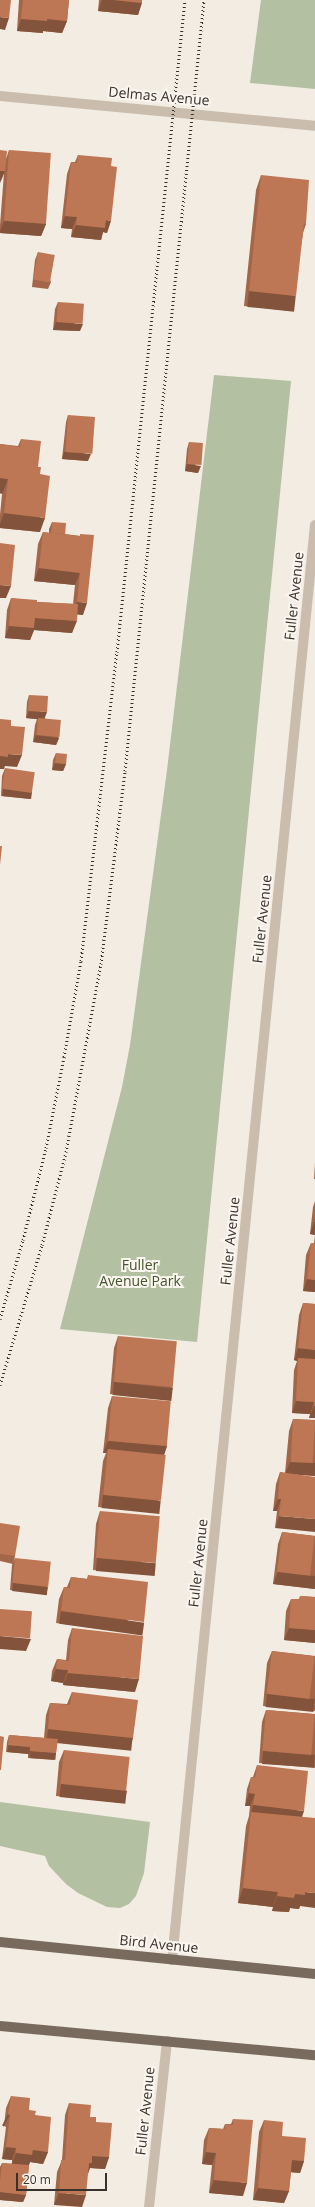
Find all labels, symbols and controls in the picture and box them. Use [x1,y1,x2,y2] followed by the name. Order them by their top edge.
[108,83,210,109] street label: Delmas Avenue
[281,551,307,641] street label: Fuller Avenue
[249,874,275,964] street label: Fuller Avenue
[217,1196,243,1286] street label: Fuller Avenue
[99,1257,181,1290] park label: Fuller Avenue Park
[185,1518,211,1608] street label: Fuller Avenue
[119,1932,199,1956] street label: Bird Avenue
[132,2066,158,2156] street label: Fuller Avenue
[18,2165,109,2191] scale bar
[23,2171,51,2188] text: 20 m

